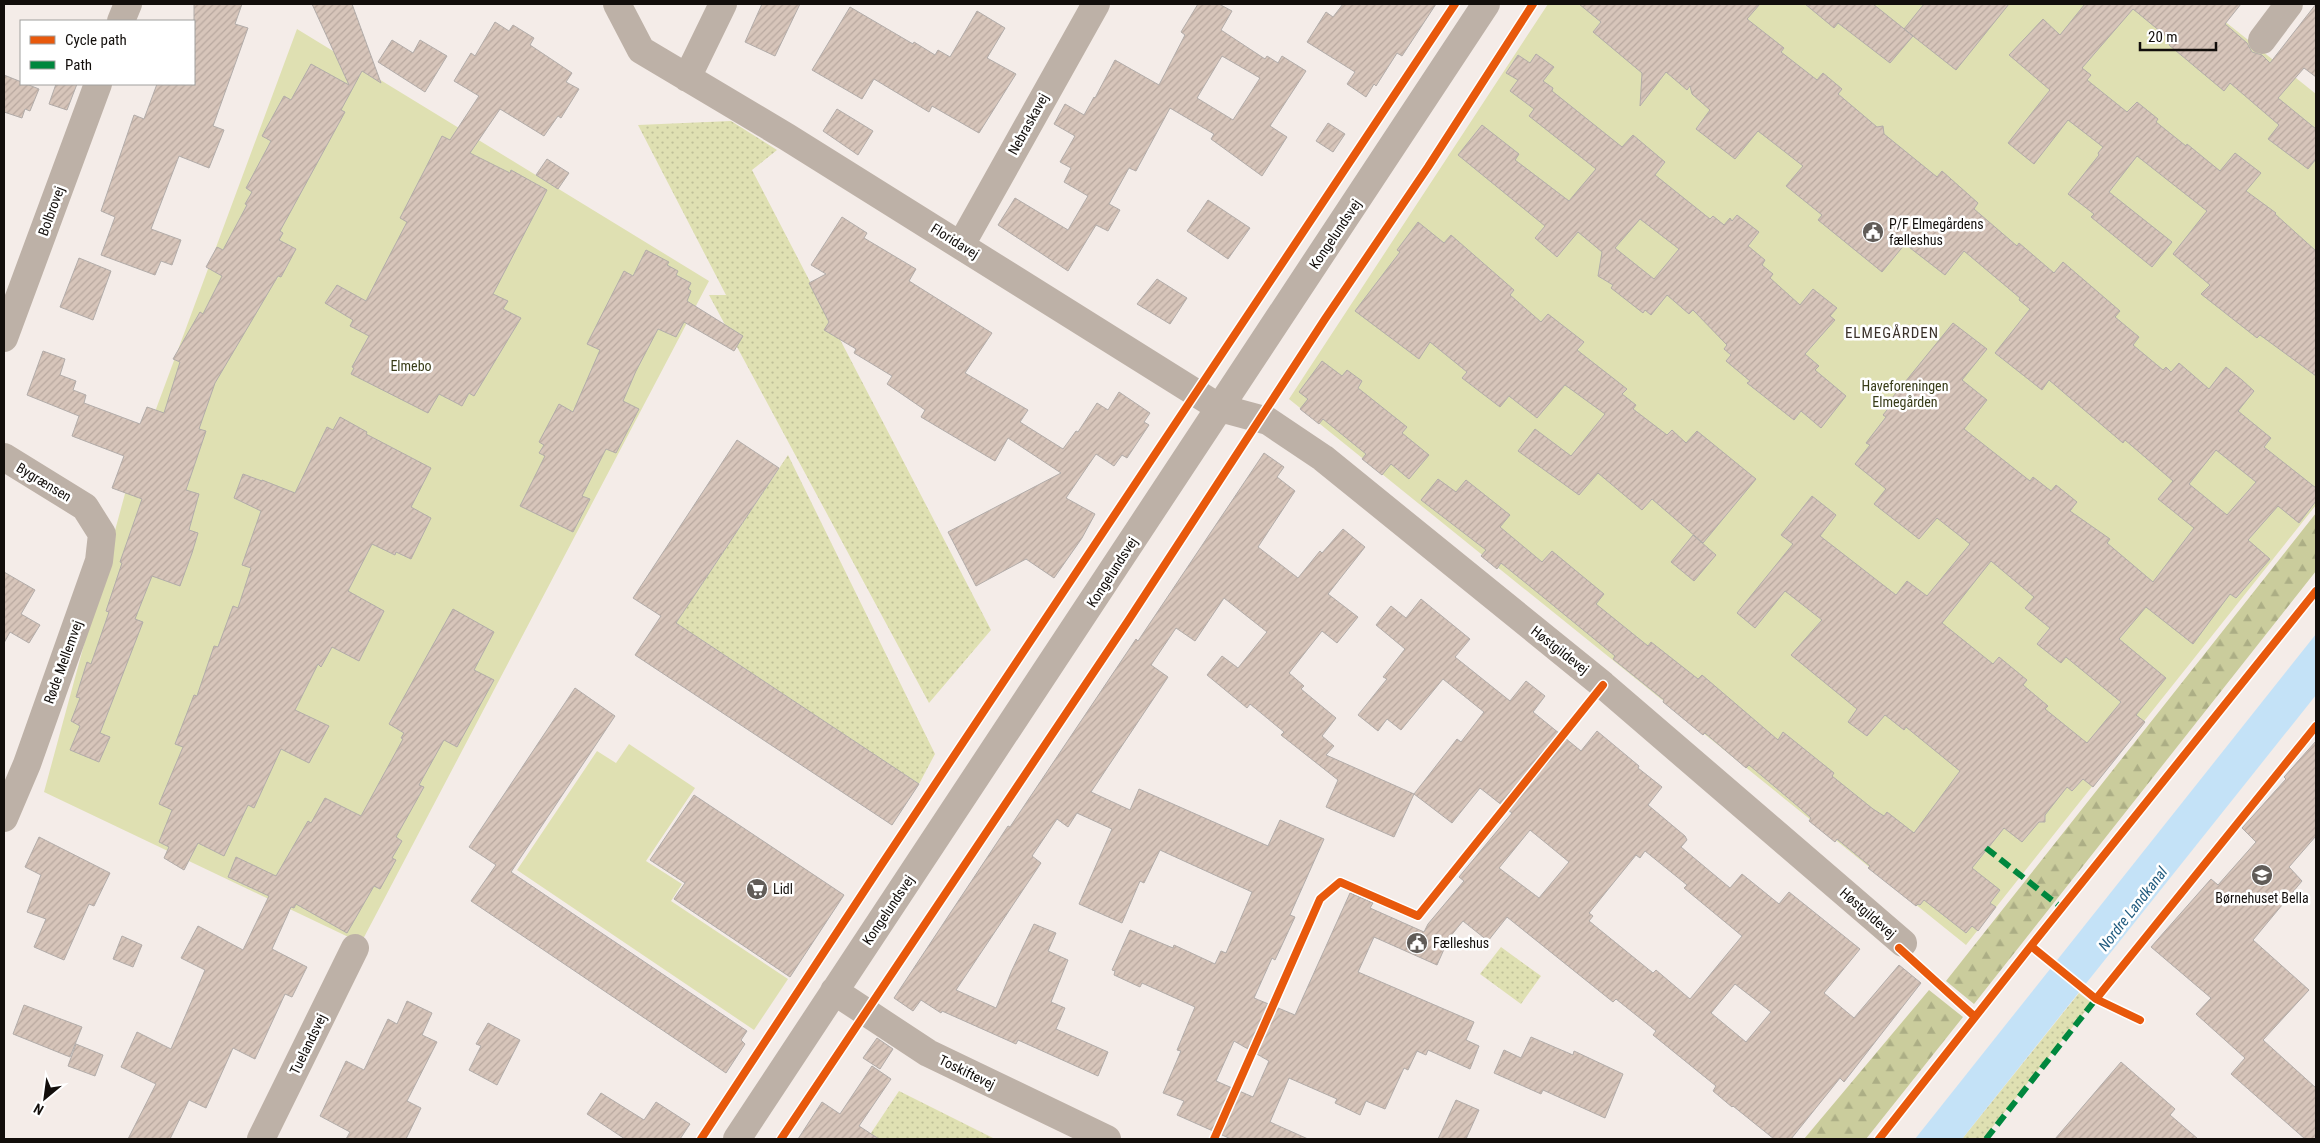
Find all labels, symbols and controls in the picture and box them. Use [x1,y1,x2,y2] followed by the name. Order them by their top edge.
[20,20,195,85] legend
[2140,20,2216,52] scale bar
[2148,28,2178,46] text: 20 m
[65,31,127,49] text: Cycle path
[65,56,92,74] text: Path
[1005,90,1051,158] street label: Nebraskavej
[35,184,67,238] street label: Bolbrovej
[1306,196,1364,272] street label: Kongelundsvej
[1889,216,1984,248] place label: P/F Elmegårdens fælleshus
[928,220,982,262] street label: Floridavej
[1861,220,1885,244] public building icon: P/F Elmegårdens fælleshus
[1845,324,1939,342] district label: ELMEGÅRDEN
[390,358,432,374] park label: Elmebo
[1862,378,1948,410] park label: Haveforeningen Elmegården
[14,459,74,505] street label: Bygrænsen
[1083,534,1141,610] street label: Kongelundsvej
[41,618,85,706] street label: Røde Mellemvej
[1528,623,1592,677] street label: Høstgildevej
[2095,863,2172,954] water label: Nordre Landkanal
[2250,863,2274,887] school or university icon: Børnehuset Bella
[859,872,917,948] street label: Kongelundsvej
[745,877,769,901] supermarket icon: Lidl
[773,881,793,897] place label: Lidl
[1837,884,1899,942] street label: Høstgildevej
[2215,890,2309,906] place label: Børnehuset Bella
[1405,931,1429,955] public building icon: Fælleshus
[1433,935,1489,951] place label: Fælleshus
[286,1011,330,1077] street label: Tuelandsvej
[936,1052,998,1092] street label: Toskiftevej
[20,1073,70,1123] north arrow
[31,1100,46,1118] text: N

